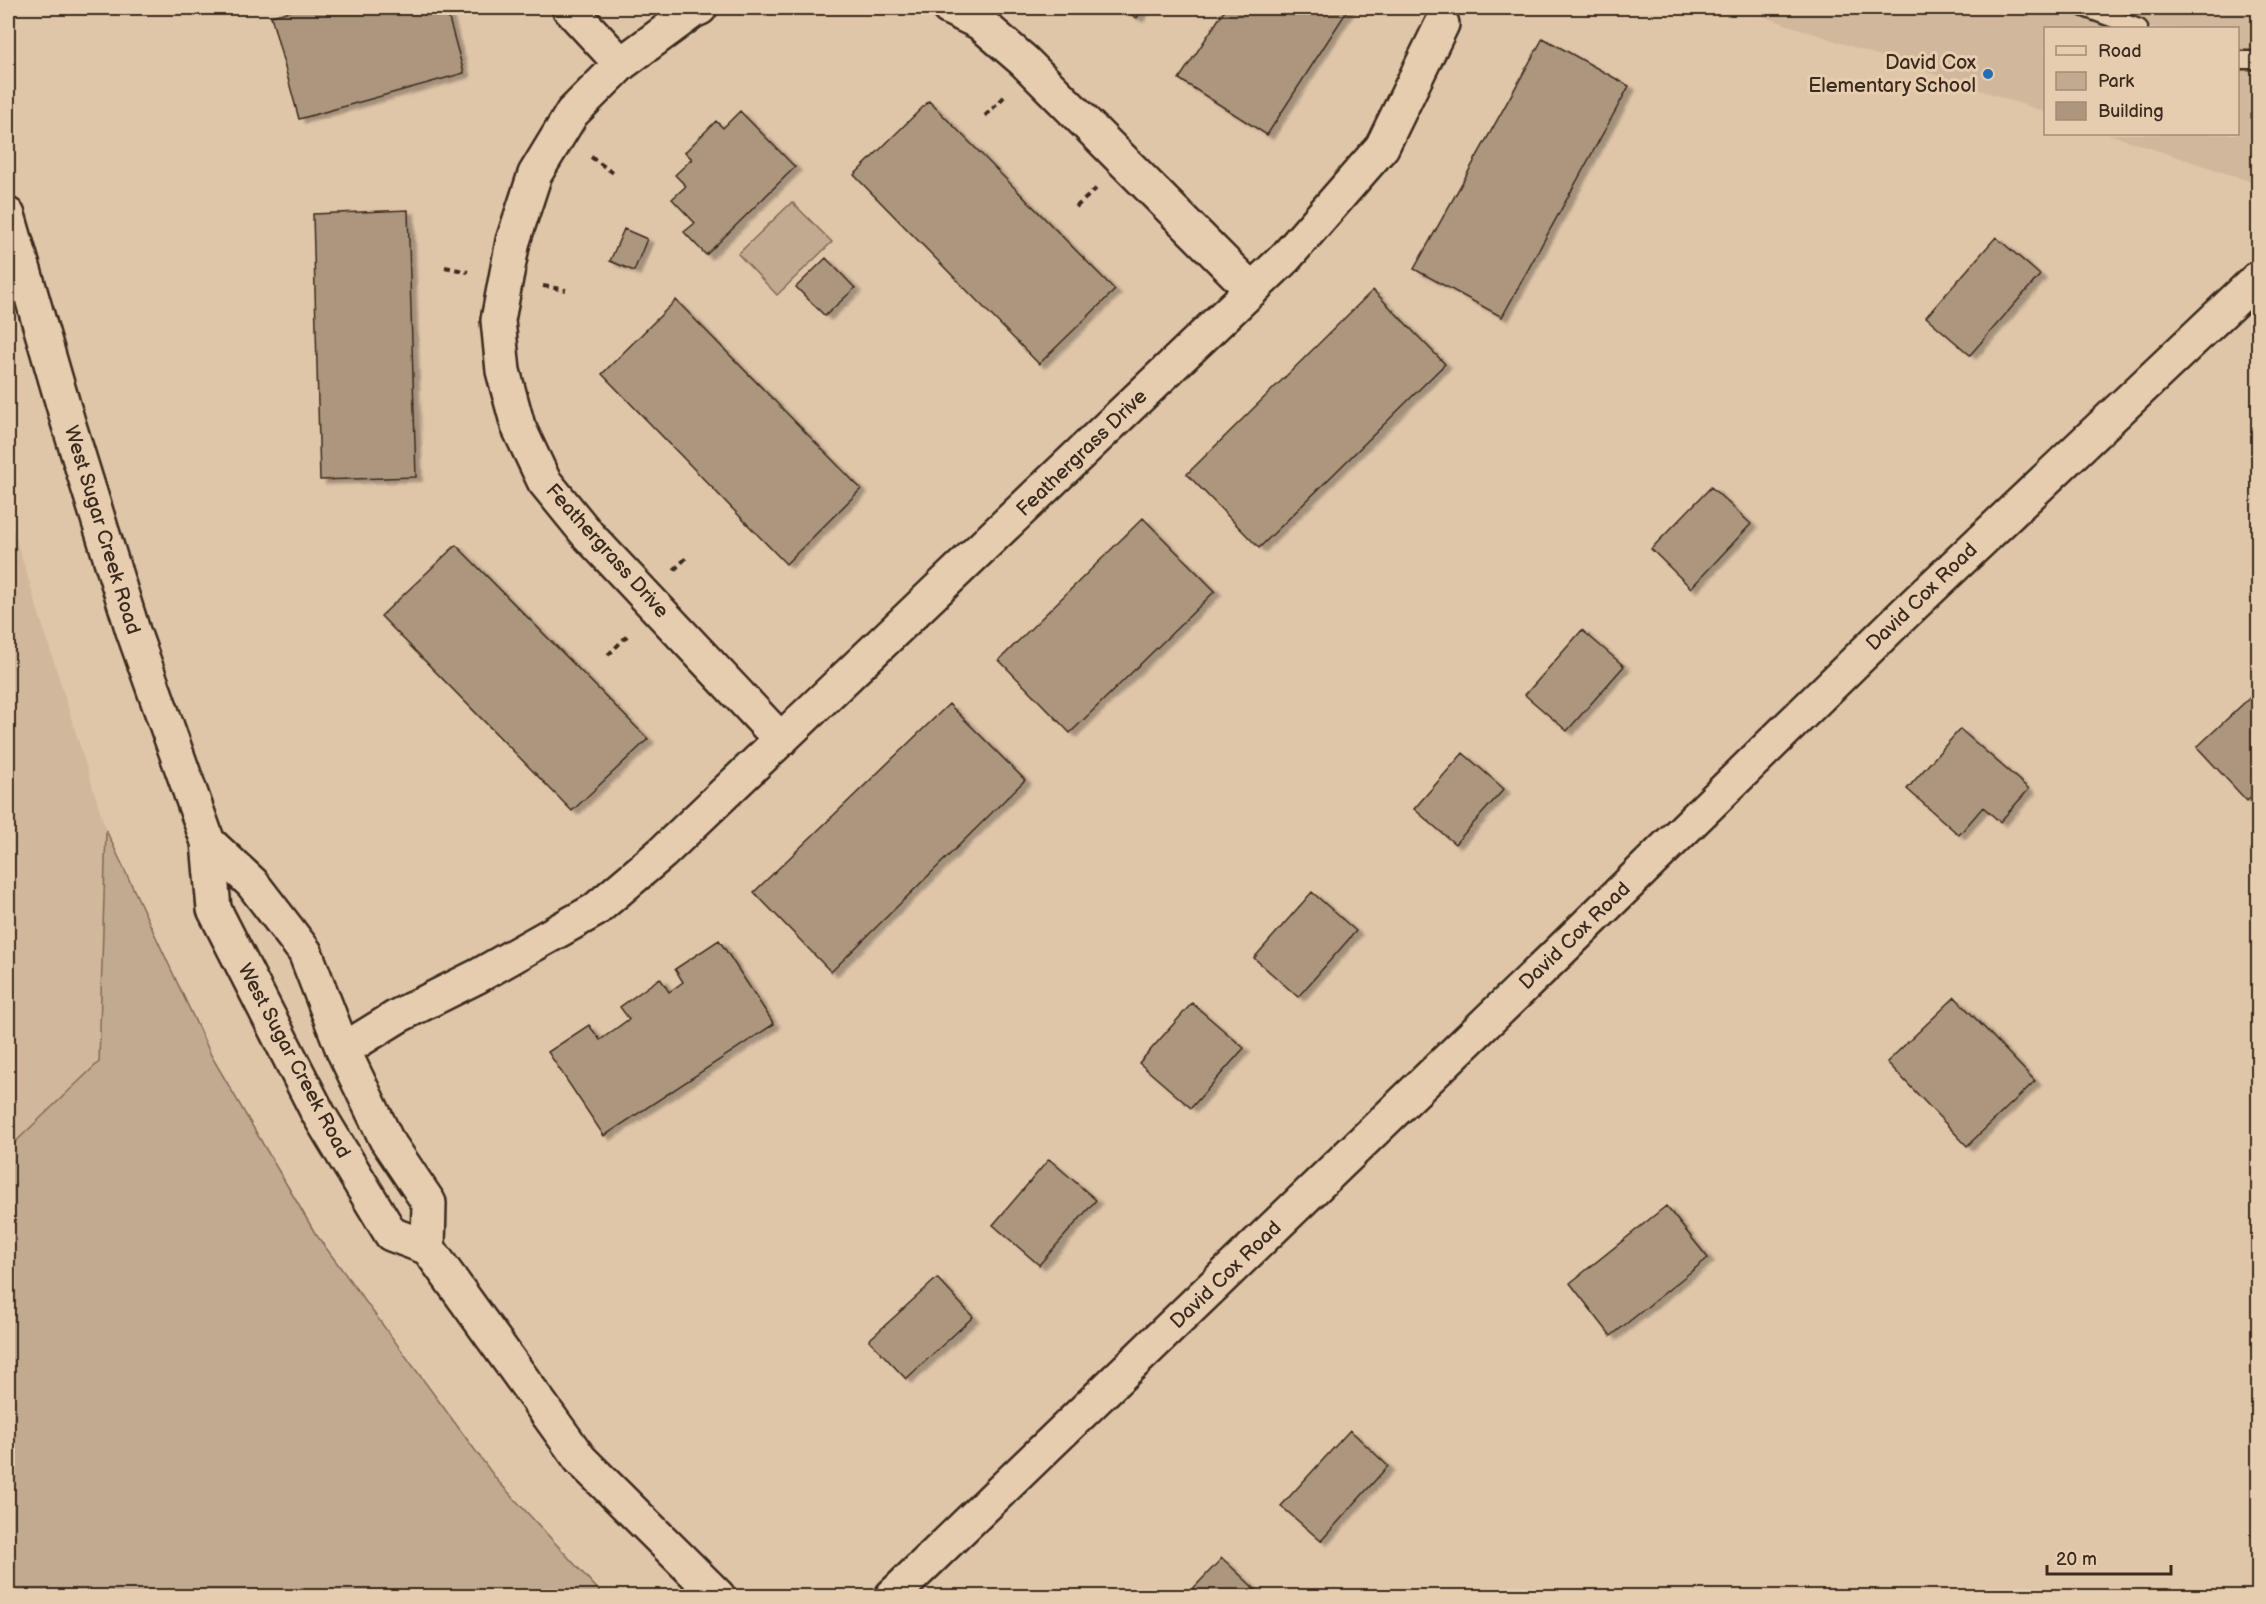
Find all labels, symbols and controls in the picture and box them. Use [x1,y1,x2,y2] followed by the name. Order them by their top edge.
[2044,27,2239,135] legend
[2098,41,2142,62] text: Road
[1808,51,1977,98] place label: David Cox Elementary School
[1981,67,1995,81] marker: David Cox Elementary School
[2098,71,2134,92] text: Park
[2098,101,2164,122] text: Building
[1012,384,1152,521] street label: Feathergrass Drive
[59,423,145,637] street label: West Sugar Creek Road
[540,479,674,623] street label: Feathergrass Drive
[1862,538,1982,656] street label: David Cox Road
[1515,877,1635,995] street label: David Cox Road
[232,960,356,1162] street label: West Sugar Creek Road
[1166,1216,1286,1334] street label: David Cox Road
[2047,1538,2172,1576] scale bar
[2056,1549,2097,1570] text: 20 m

